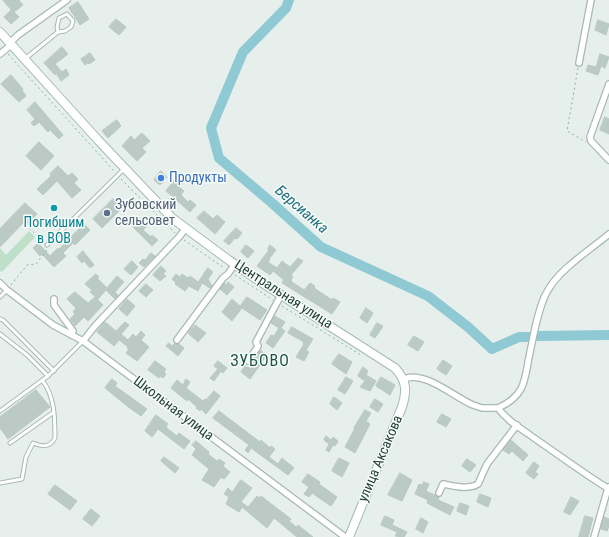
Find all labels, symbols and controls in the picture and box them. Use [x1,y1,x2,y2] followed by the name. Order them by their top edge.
[169,170,227,186] place label: Продукты
[156,173,166,183] marker: Продукты
[271,182,331,238] water label: Берсианка
[115,197,176,230] place label: Зубовский сельсовет
[49,203,59,213] marker: Погибшим в ВОВ
[102,208,112,218] marker: Зубовский сельсовет
[24,215,84,248] place label: Погибшим в ВОВ
[231,257,335,333] street label: Центральная улица
[230,352,290,372] district label: ЗУБОВО
[129,373,217,445] street label: Школьная улица
[355,413,407,505] street label: улица Аксакова

